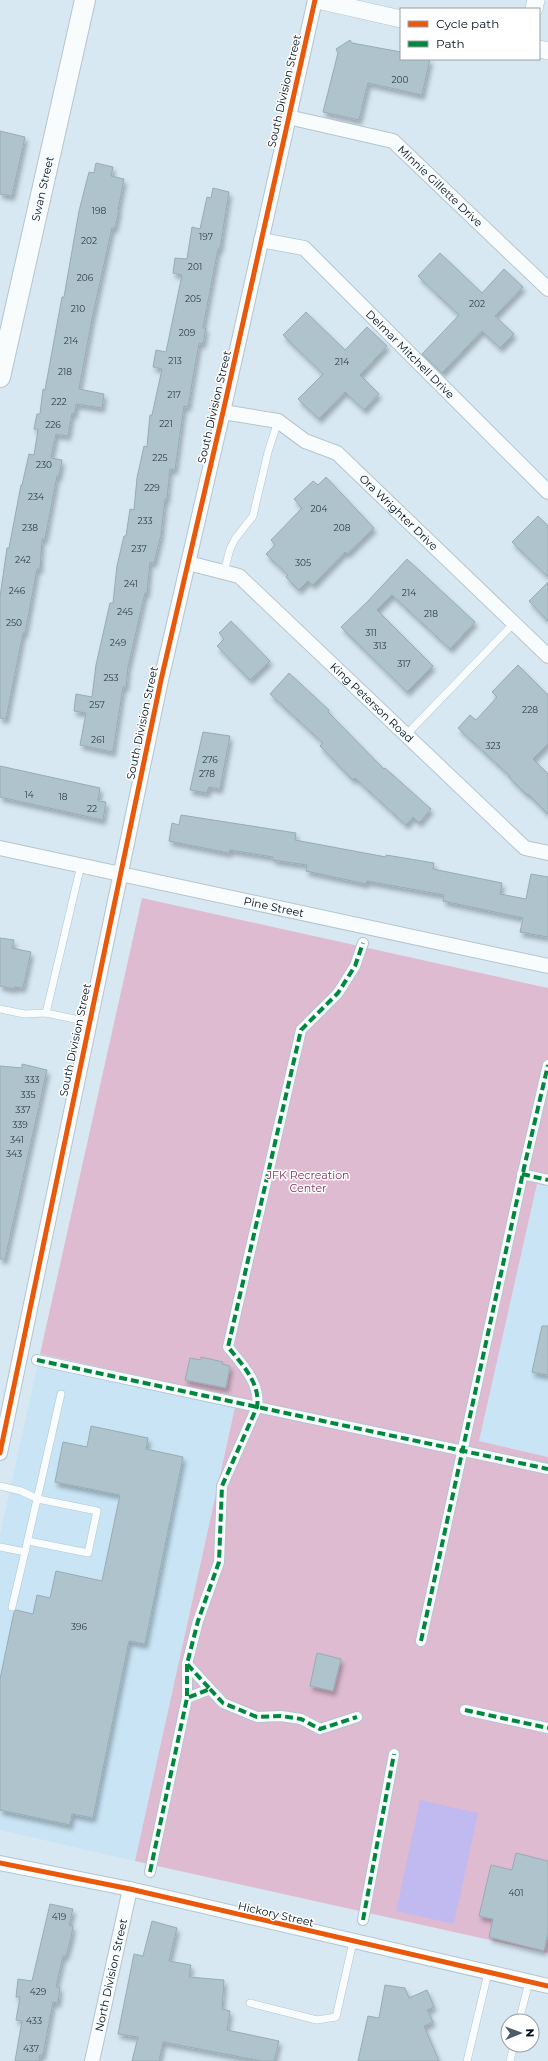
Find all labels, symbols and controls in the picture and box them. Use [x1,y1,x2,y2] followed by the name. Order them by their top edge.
[400,8,540,60] legend
[436,16,499,31] text: Cycle path
[264,33,304,149] street label: South Division Street
[436,36,465,51] text: Path
[391,74,409,85] house number: 200
[395,142,486,230] street label: Minnie Gillette Drive
[28,154,57,223] street label: Swan Street
[92,205,106,216] house number: 198
[199,231,213,242] house number: 197
[81,235,97,246] house number: 202
[188,261,202,272] house number: 201
[77,272,94,283] house number: 206
[185,293,201,304] house number: 205
[469,298,485,309] house number: 202
[71,303,85,314] house number: 210
[363,307,458,402] street label: Delmar Mitchell Drive
[179,327,196,338] house number: 209
[64,335,78,346] house number: 214
[194,349,234,465] street label: South Division Street
[168,355,182,366] house number: 213
[335,356,349,367] house number: 214
[58,366,72,377] house number: 218
[167,389,181,400] house number: 217
[51,396,67,407] house number: 222
[159,418,173,429] house number: 221
[45,419,61,430] house number: 226
[152,452,168,463] house number: 225
[36,459,52,470] house number: 230
[356,471,441,554] street label: Ora Wrighter Drive
[144,482,160,493] house number: 229
[28,491,44,502] house number: 234
[311,503,328,514] house number: 204
[137,515,153,526] house number: 233
[22,522,38,533] house number: 238
[334,522,351,533] house number: 208
[131,543,147,554] house number: 237
[15,554,31,565] house number: 242
[295,557,311,568] house number: 305
[124,578,138,589] house number: 241
[9,585,26,596] house number: 246
[402,587,416,598] house number: 214
[117,606,133,617] house number: 245
[424,608,438,619] house number: 218
[6,617,22,628] house number: 250
[365,627,377,638] house number: 311
[110,637,127,648] house number: 249
[373,640,387,651] house number: 313
[397,658,411,669] house number: 317
[327,659,416,745] street label: King Peterson Road
[123,664,161,781] street label: South Division Street
[103,672,119,683] house number: 253
[89,699,105,710] house number: 257
[522,704,538,715] house number: 228
[91,734,105,745] house number: 261
[485,740,501,751] house number: 323
[202,754,218,765] house number: 276
[199,768,215,779] house number: 278
[24,789,34,800] house number: 14
[59,791,68,802] house number: 18
[87,803,97,814] house number: 22
[242,894,306,920] street label: Pine Street
[56,981,94,1098] street label: South Division Street
[24,1074,40,1085] house number: 333
[20,1089,36,1100] house number: 335
[15,1104,31,1115] house number: 337
[12,1119,28,1130] house number: 339
[10,1134,24,1145] house number: 341
[6,1148,22,1159] house number: 343
[266,1168,349,1195] park label: JFK Recreation Center
[71,1621,88,1632] house number: 396
[508,1887,524,1898] house number: 401
[237,1898,316,1930] street label: Hickory Street
[52,1911,67,1922] house number: 419
[92,1917,130,2033] street label: North Division Street
[30,1986,47,1997] house number: 429
[500,2013,540,2053] north arrow
[26,2015,42,2026] house number: 433
[523,2028,537,2037] text: N
[23,2043,39,2054] house number: 437

